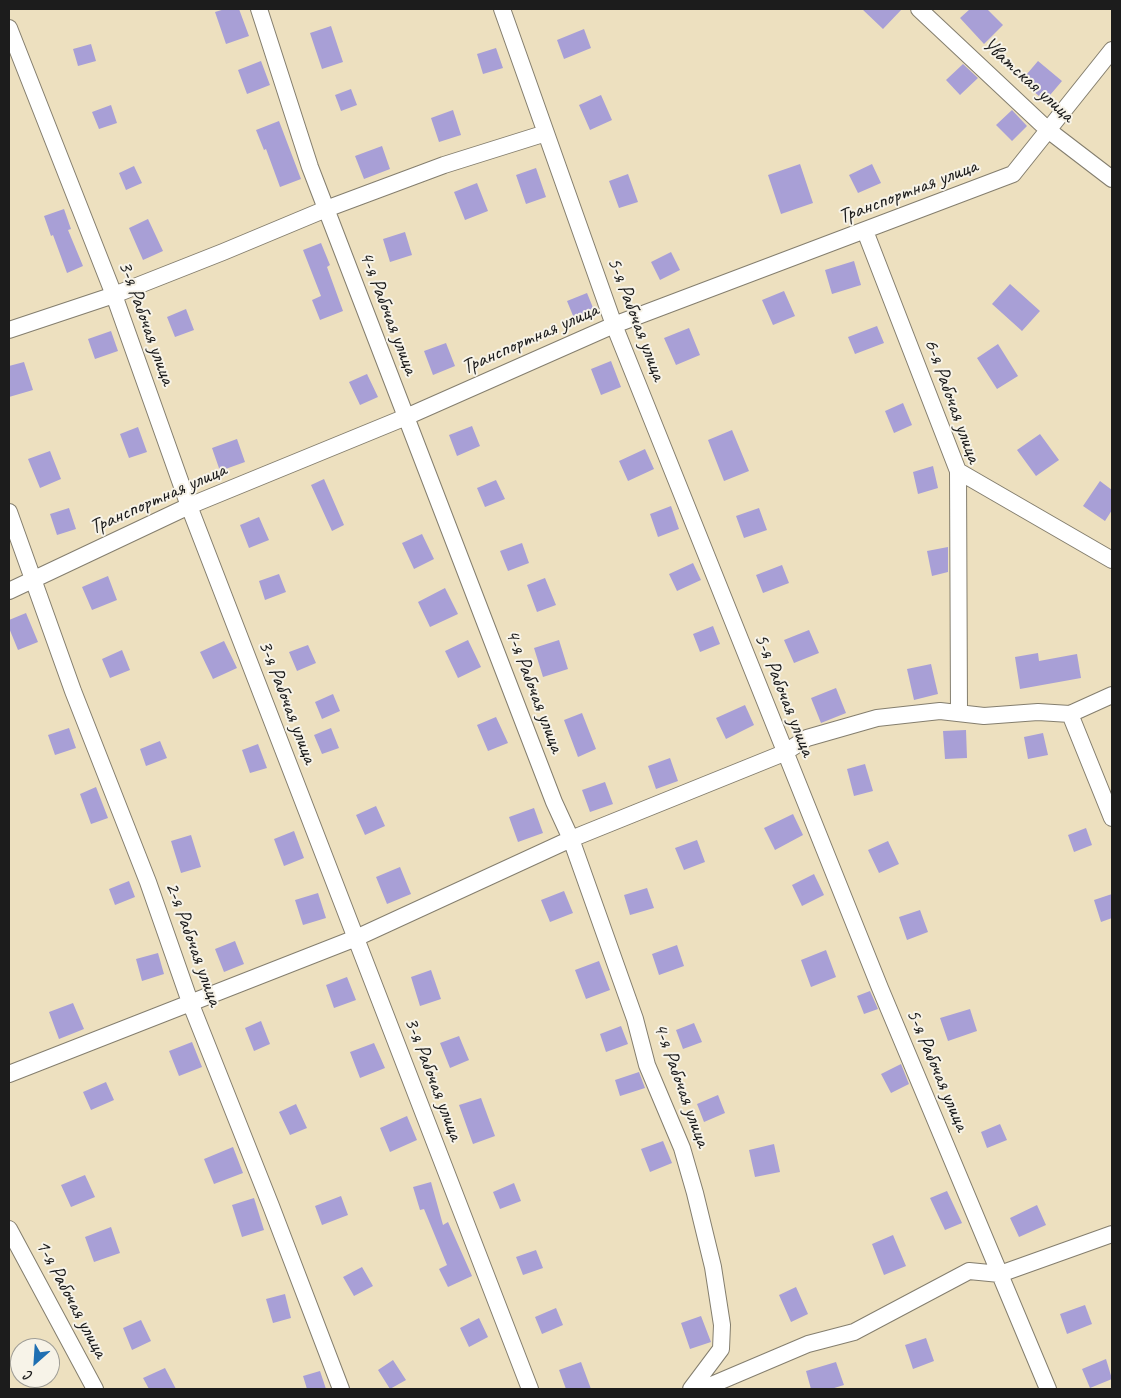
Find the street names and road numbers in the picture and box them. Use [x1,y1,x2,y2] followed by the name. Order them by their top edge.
[977,32,1079,128] street label: Уватская улица
[835,154,981,230] street label: Транспортная улица
[353,248,423,378] street label: 4-я Рабочая улица
[601,254,671,384] street label: 5-я Рабочая улица
[112,257,180,389] street label: 3-я Рабочая улица
[458,298,602,380] street label: Транспортная улица
[918,335,986,467] street label: 6-я Рабочая улица
[86,458,230,540] street label: Транспортная улица
[499,626,569,756] street label: 4-я Рабочая улица
[748,630,820,760] street label: 5-я Рабочая улица
[252,637,322,767] street label: 3-я Рабочая улица
[159,878,227,1010] street label: 2-я Рабочая улица
[900,1005,974,1135] street label: 5-я Рабочая улица
[398,1014,468,1144] street label: 3-я Рабочая улица
[647,1019,715,1151] street label: 4-я Рабочая улица
[29,1236,113,1362] street label: 1-я Рабочая улица

